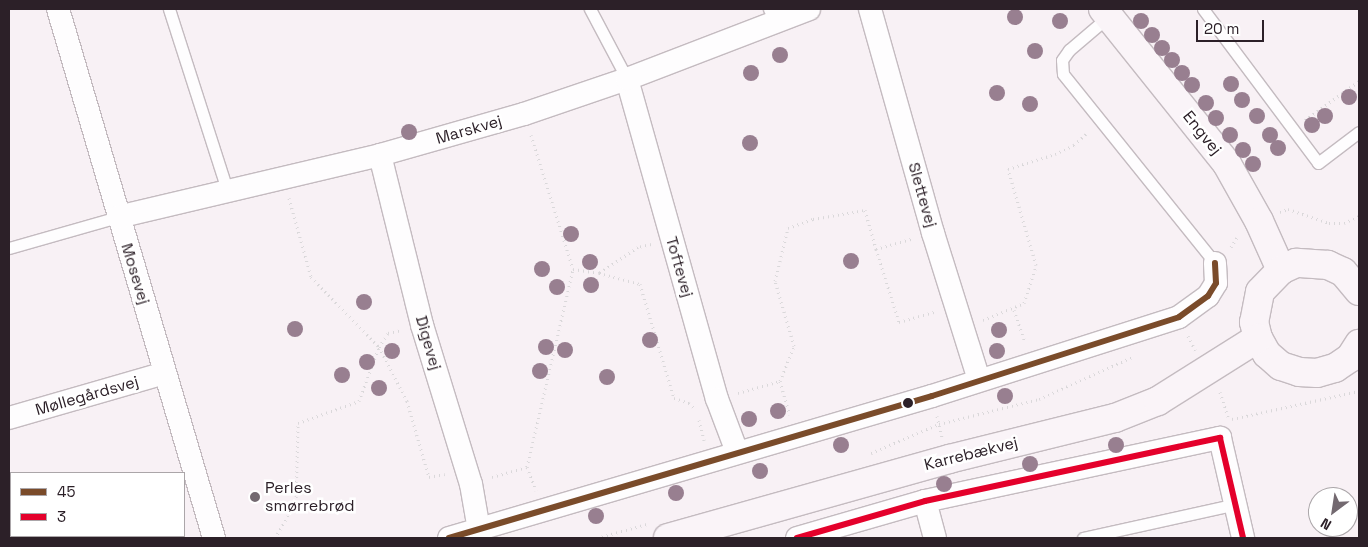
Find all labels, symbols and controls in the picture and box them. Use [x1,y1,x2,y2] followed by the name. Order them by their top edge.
[1198,10,1266,42] scale bar
[1204,19,1239,38] text: 20 m
[1179,107,1225,159] street label: Engvej
[434,111,504,149] street label: Marskvej
[904,160,940,230] street label: Slettevej
[661,234,697,300] street label: Toftevej
[117,241,153,307] street label: Mosevej
[411,314,445,372] street label: Digevej
[33,372,141,420] street label: Møllegårdsvej
[903,398,913,408] unlabelled marker
[922,433,1020,475] street label: Karrebækvej
[10,472,185,537] legend
[265,478,355,516] place label: Perles smørrebrød
[57,482,75,501] text: 45
[1308,487,1358,537] north arrow
[249,491,261,503] marker: Perles smørrebrød
[57,507,66,526] text: 3
[1317,514,1334,534] text: N

